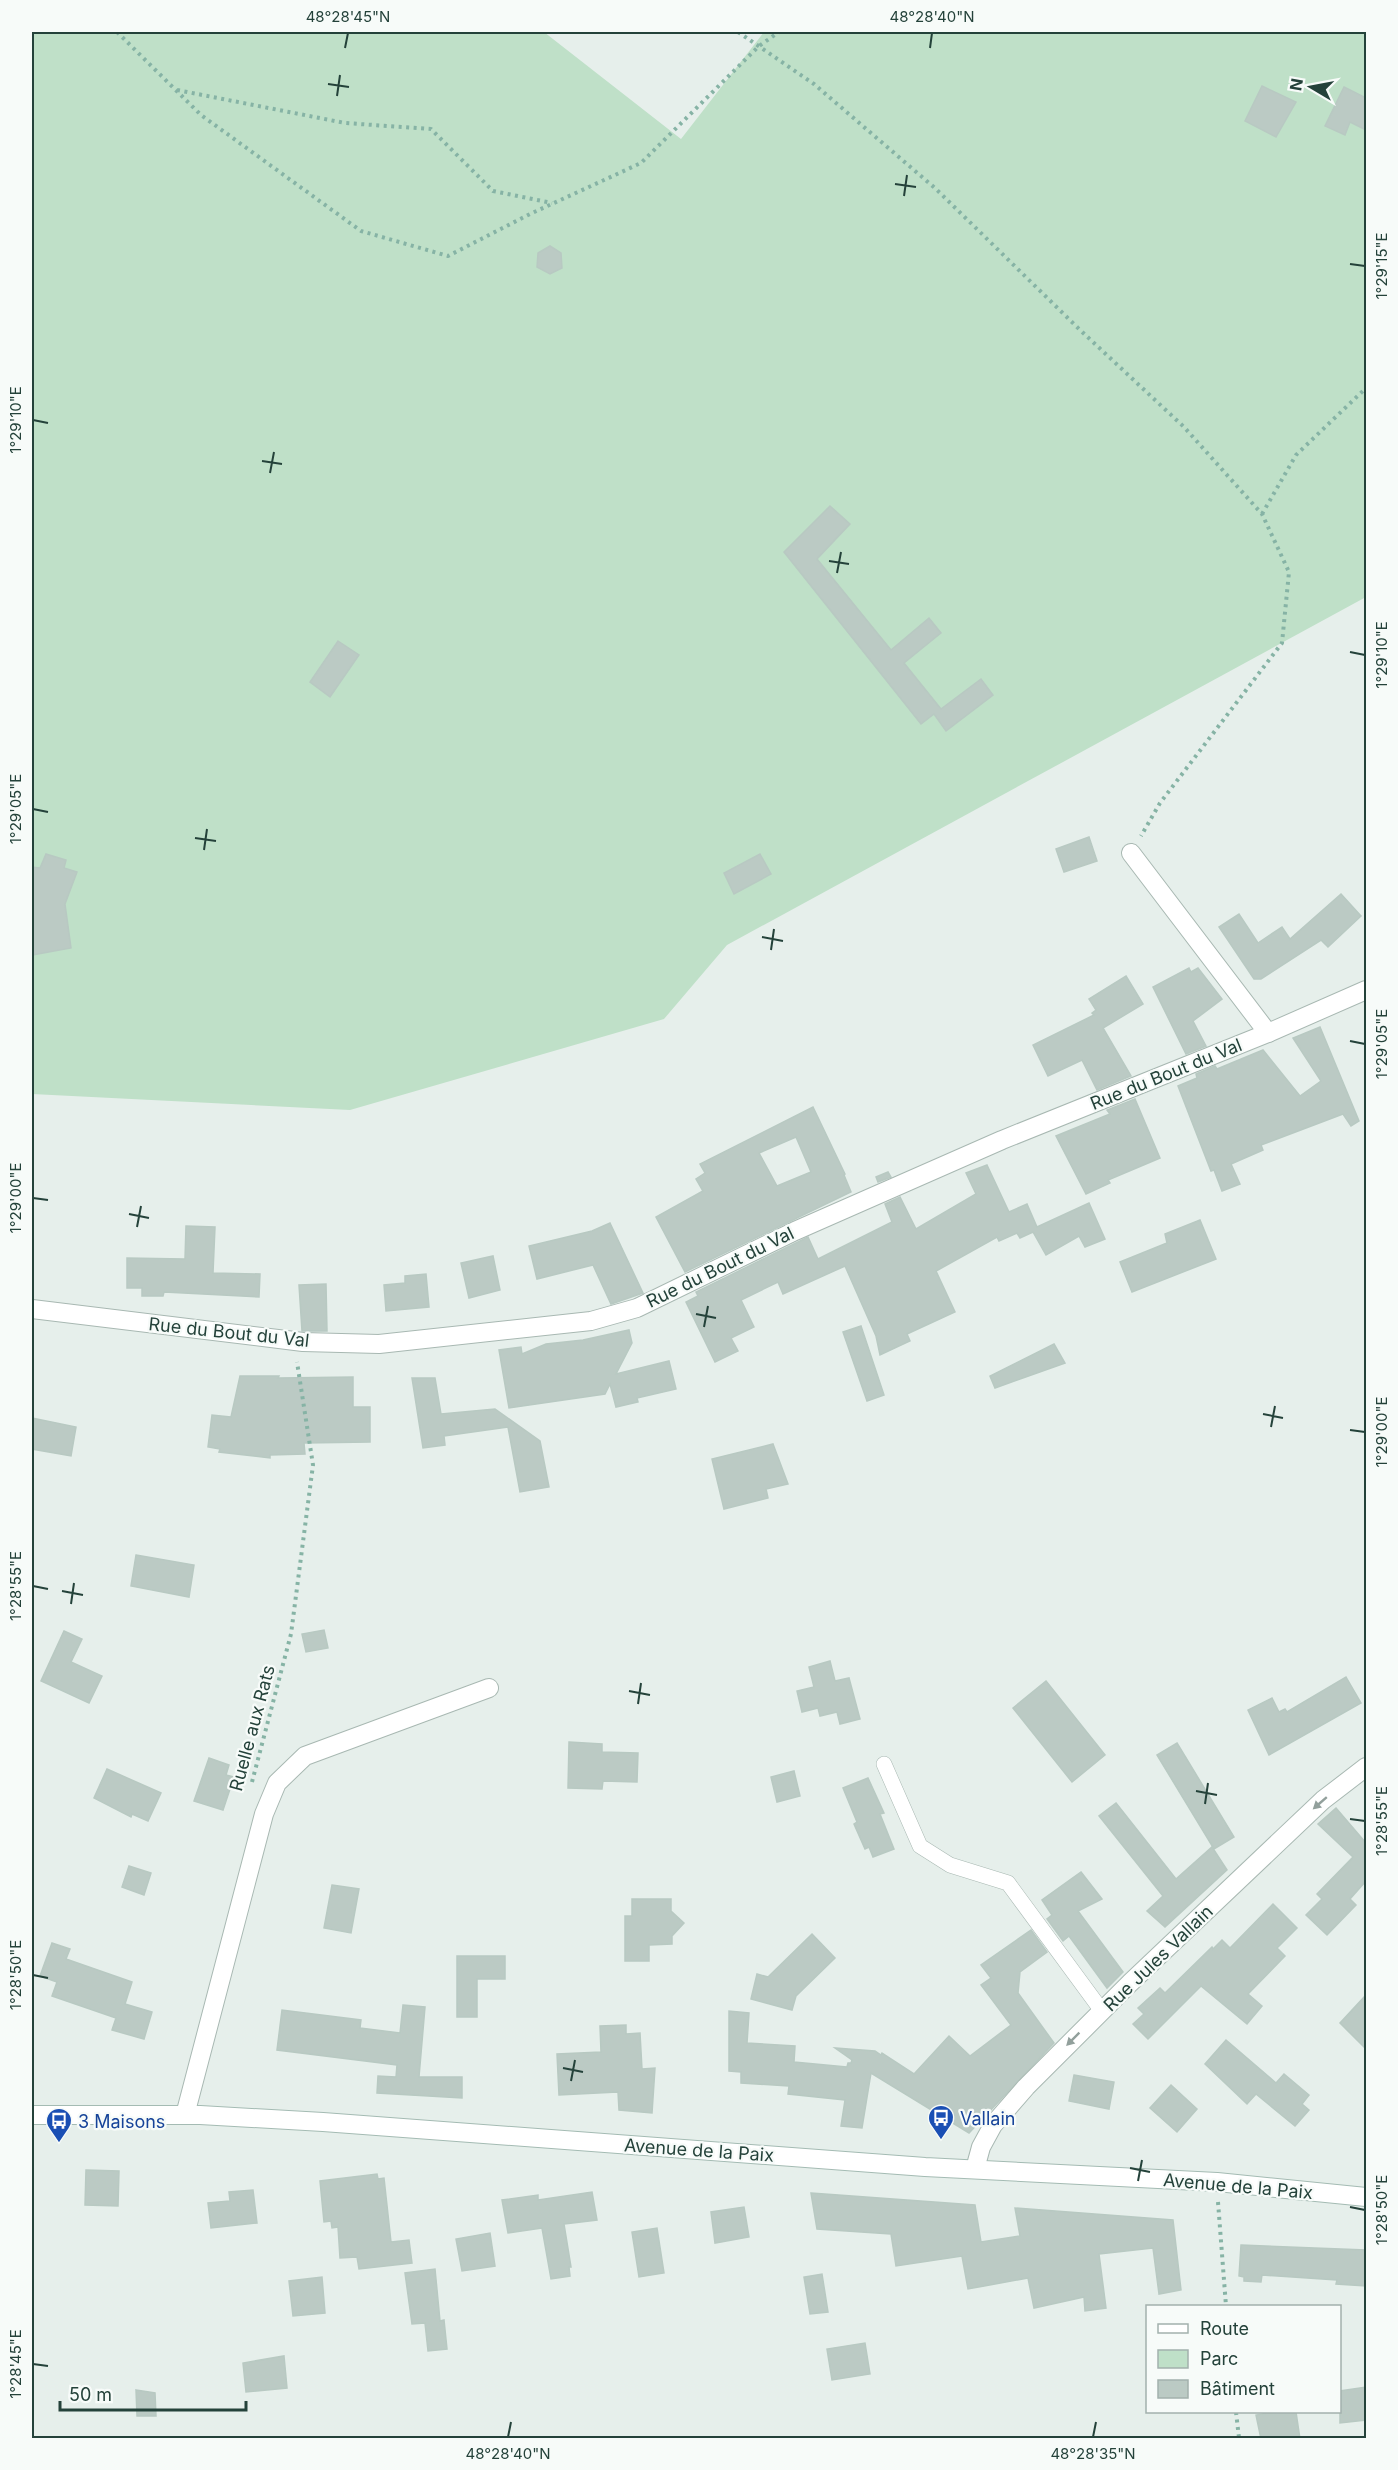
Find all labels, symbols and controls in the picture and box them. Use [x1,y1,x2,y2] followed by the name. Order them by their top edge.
[306,7,390,26] text: 48°28'45"N
[889,7,975,26] text: 48°28'40"N
[1281,57,1341,117] north arrow
[1285,77,1307,92] text: N
[1372,232,1391,300] text: 1°29'15"E
[6,386,25,454] text: 1°29'10"E
[1372,621,1391,689] text: 1°29'10"E
[6,774,25,844] text: 1°29'05"E
[1372,1009,1391,1079] text: 1°29'05"E
[1087,1034,1245,1114] street label: Rue du Bout du Val
[6,1163,25,1233] text: 1°29'00"E
[643,1222,797,1312] street label: Rue du Bout du Val
[148,1313,310,1351] street label: Rue du Bout du Val
[1372,1397,1391,1467] text: 1°29'00"E
[6,1551,25,1621] text: 1°28'55"E
[225,1663,279,1793] street label: Ruelle aux Rats
[1372,1786,1391,1856] text: 1°28'55"E
[1313,1796,1328,1810] one-way arrow
[1099,1901,1217,2015] street label: Rue Jules Vallain
[6,1940,25,2010] text: 1°28'50"E
[1067,2032,1081,2046] one-way arrow
[926,2103,956,2141] bus stop icon: Vallain
[44,2106,74,2144] bus stop icon: 3 Maisons
[960,2108,1015,2129] place label: Vallain
[78,2111,165,2132] place label: 3 Maisons
[623,2134,775,2166] street label: Avenue de la Paix
[1162,2169,1314,2203] street label: Avenue de la Paix
[1372,2175,1391,2245] text: 1°28'50"E
[1146,2305,1341,2413] legend
[1200,2318,1249,2339] text: Route
[6,2329,25,2399] text: 1°28'45"E
[1200,2348,1238,2369] text: Parc
[60,2374,246,2412] scale bar
[1200,2378,1275,2399] text: Bâtiment
[69,2384,112,2405] text: 50 m
[465,2444,551,2463] text: 48°28'40"N
[1050,2444,1136,2463] text: 48°28'35"N

